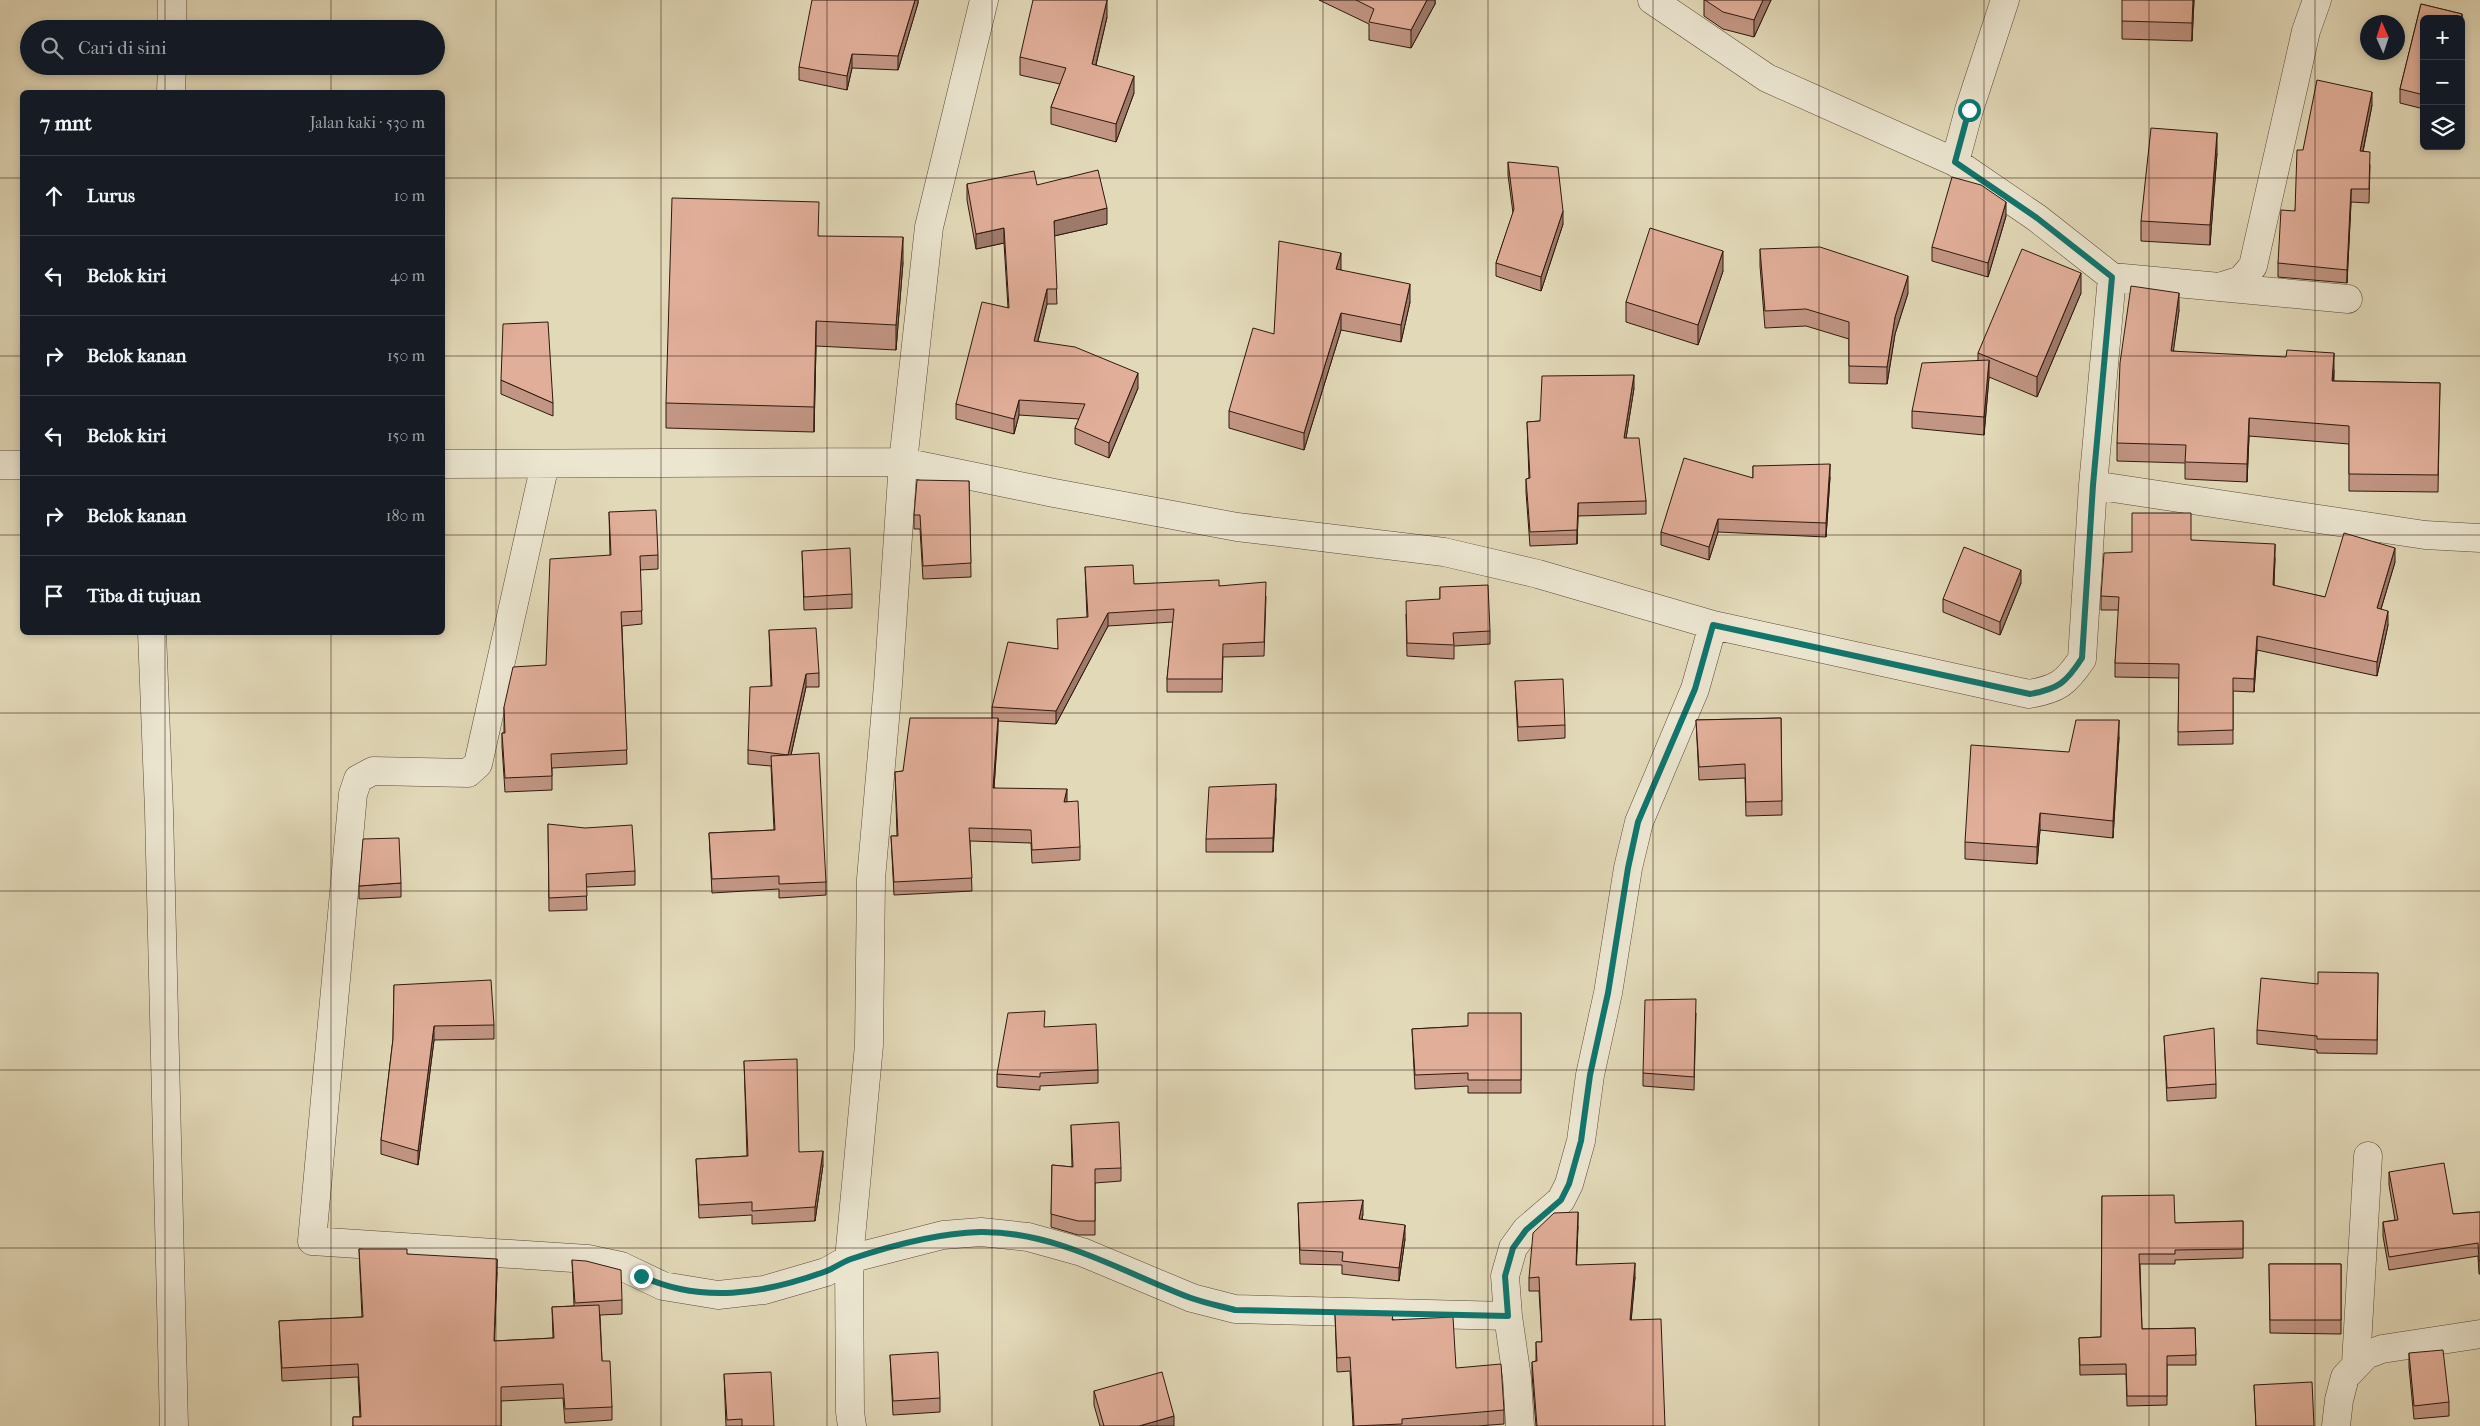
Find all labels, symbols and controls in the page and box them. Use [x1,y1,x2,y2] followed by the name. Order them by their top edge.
[2360,15,2405,60] north arrow
[2420,15,2465,150] map controls
[2420,15,2465,60] button: +
[20,20,445,75] search box
[38,34,66,62] icon: search
[78,37,167,59] text: Cari di sini
[2420,60,2465,105] button: −
[1958,99,1981,122] route start
[2420,105,2465,150] button: layers
[40,111,92,135] text: 7 mnt
[310,113,425,132] text: Jalan kaki · 530 m
[40,182,68,210] icon: ahead
[87,185,135,207] text: Lurus
[394,186,425,205] text: 10 m
[40,262,68,290] icon: left
[87,265,166,287] text: Belok kiri
[390,266,425,285] text: 40 m
[40,342,68,370] icon: right
[87,345,187,367] text: Belok kanan
[387,346,425,365] text: 150 m
[40,422,68,450] icon: left
[87,425,166,447] text: Belok kiri
[387,426,425,445] text: 150 m
[40,502,68,530] icon: right
[87,505,187,527] text: Belok kanan
[386,506,425,525] text: 180 m
[40,582,68,610] icon: arrive
[87,585,201,607] text: Tiba di tujuan
[630,1265,653,1288] route end

